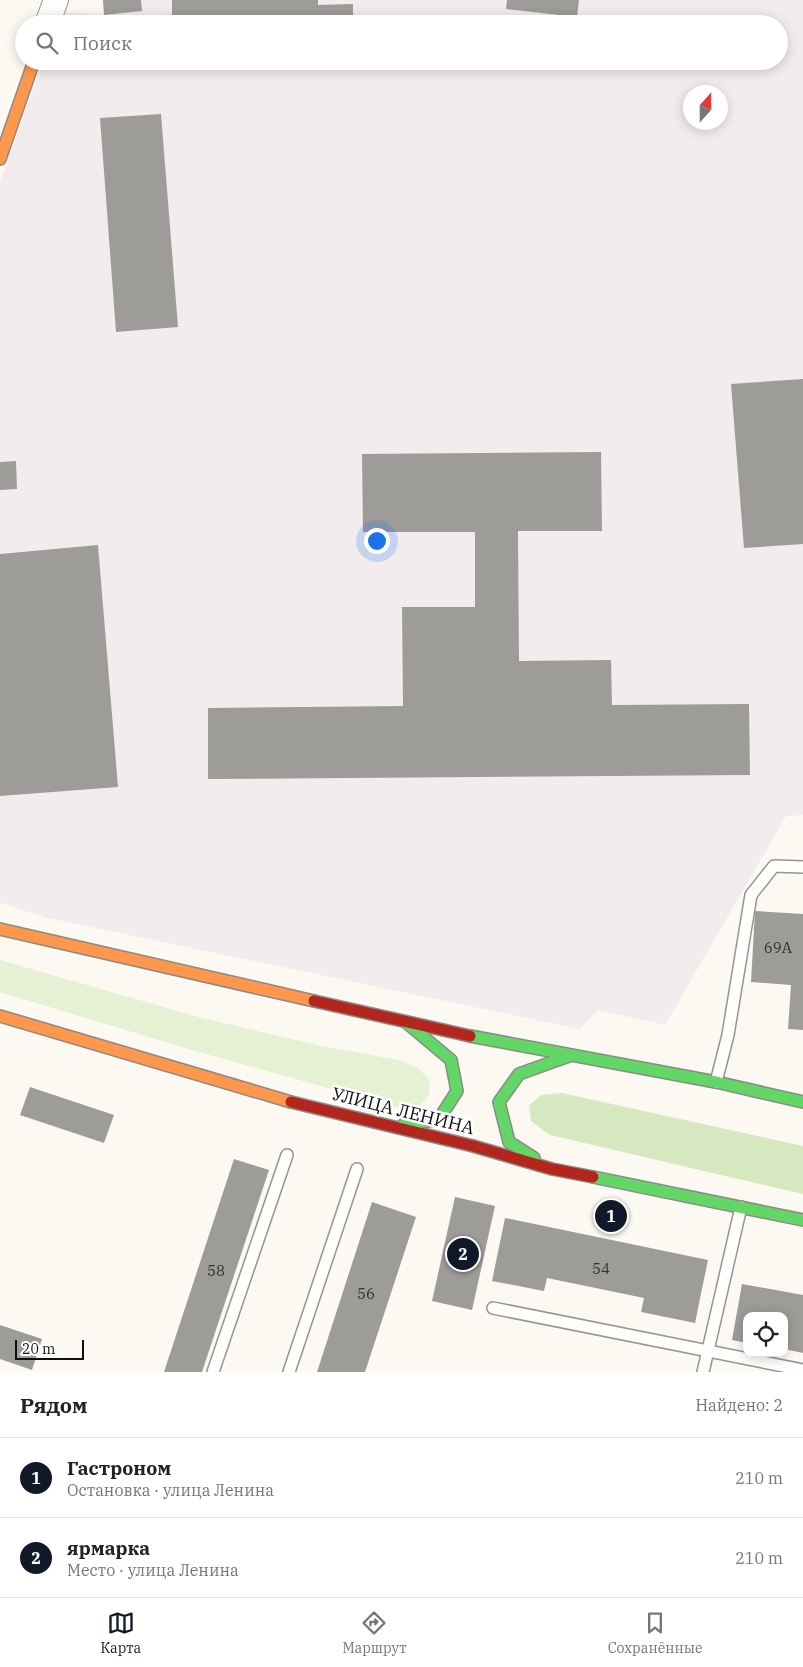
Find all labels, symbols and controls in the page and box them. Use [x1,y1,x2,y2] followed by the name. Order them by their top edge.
[15,15,788,70] search box
[33,29,61,57] icon: search
[73,31,132,55] text: Поиск
[683,85,728,130] north arrow
[364,528,390,554] your location
[764,938,793,957] house number: 69А
[330,1082,477,1139] street label: УЛИЦА ЛЕНИНА
[595,1197,627,1235] pin: 1
[447,1235,479,1273] pin: 2
[592,1259,610,1278] house number: 54
[207,1261,225,1280] house number: 58
[357,1284,375,1303] house number: 56
[743,1312,788,1357] map controls
[743,1312,788,1357] button: locate
[15,1337,84,1360] scale bar
[22,1340,55,1358] text: 20 m
[20,1391,88,1419] text: Рядом
[695,1395,783,1415] text: Найдено: 2
[67,1456,171,1480] text: Гастроном
[31,1468,41,1488] text: 1
[735,1468,783,1488] text: 210 m
[67,1480,274,1500] text: Остановка · улица Ленина
[67,1536,150,1560] text: ярмарка
[31,1548,41,1568] text: 2
[735,1548,783,1568] text: 210 m
[67,1560,239,1580] text: Место · улица Ленина
[101,1609,141,1657] tab: Карта
[342,1609,406,1657] tab: Маршрут
[608,1609,702,1657] tab: Сохранённые

